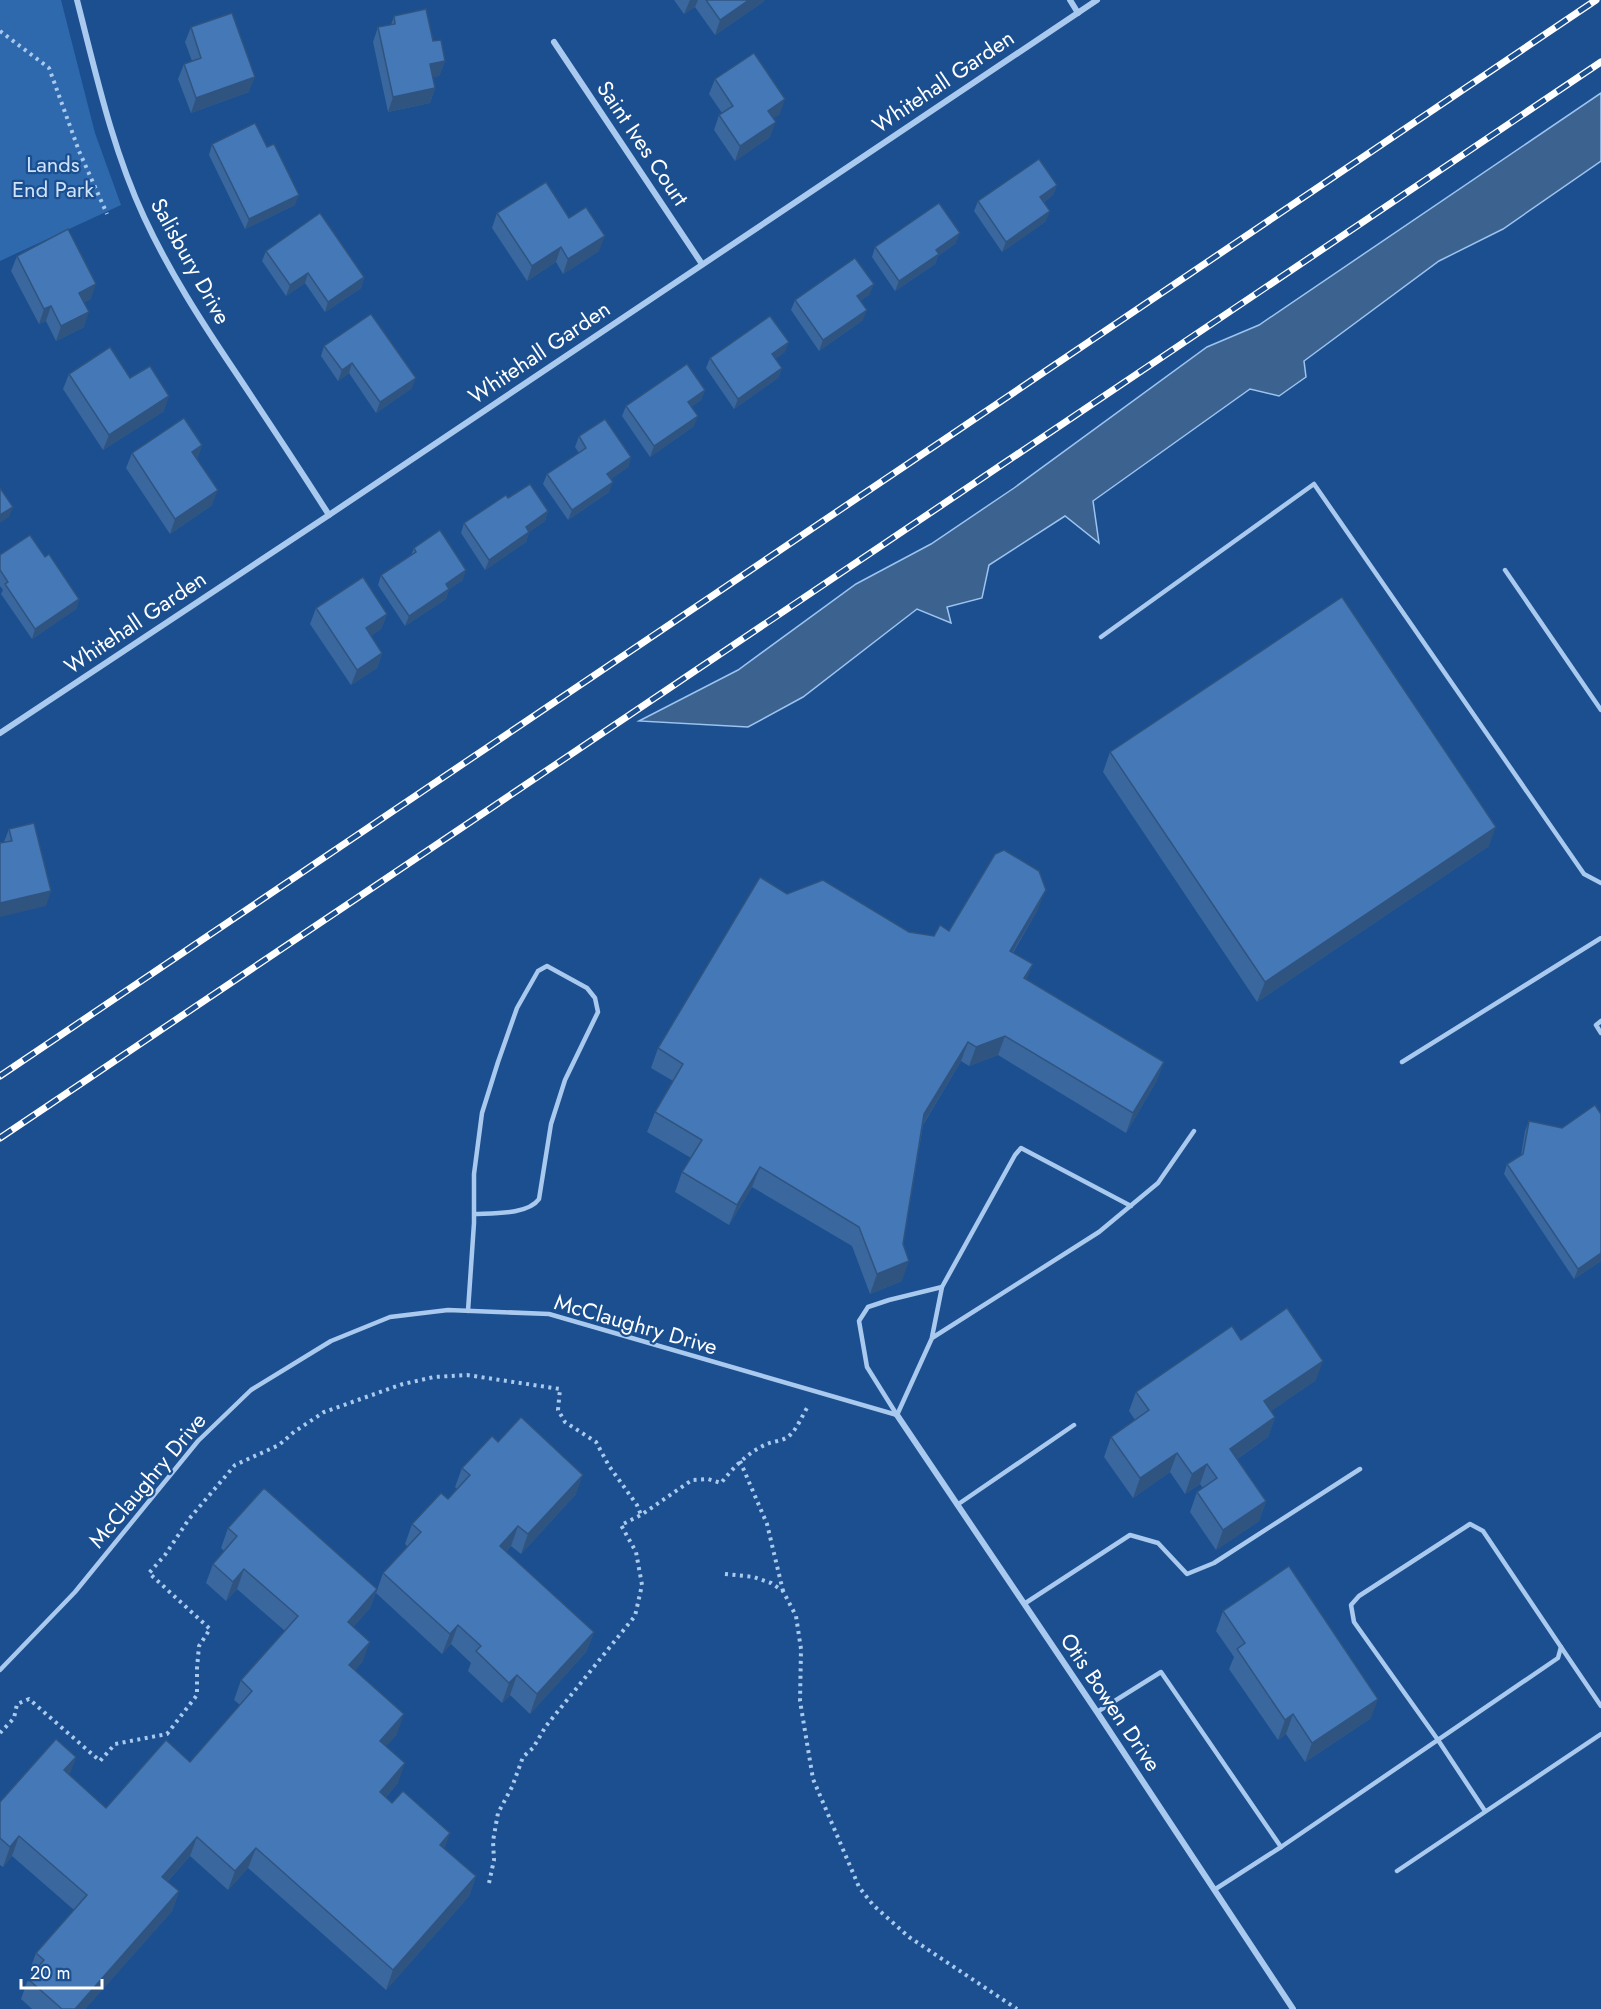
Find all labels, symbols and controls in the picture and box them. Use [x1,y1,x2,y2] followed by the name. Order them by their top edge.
[866,22,1020,140] street label: Whitehall Garden
[589,74,697,213] street label: Saint Ives Court
[12,148,94,205] park label: Lands End Park
[143,192,239,330] street label: Salisbury Drive
[462,293,616,411] street label: Whitehall Garden
[58,563,212,681] street label: Whitehall Garden
[551,1285,721,1363] street label: McClaughry Drive
[81,1405,213,1555] street label: McClaughry Drive
[1053,1626,1169,1778] street label: Otis Bowen Drive
[21,1952,102,1990] scale bar
[30,1960,70,1986] text: 20 m

